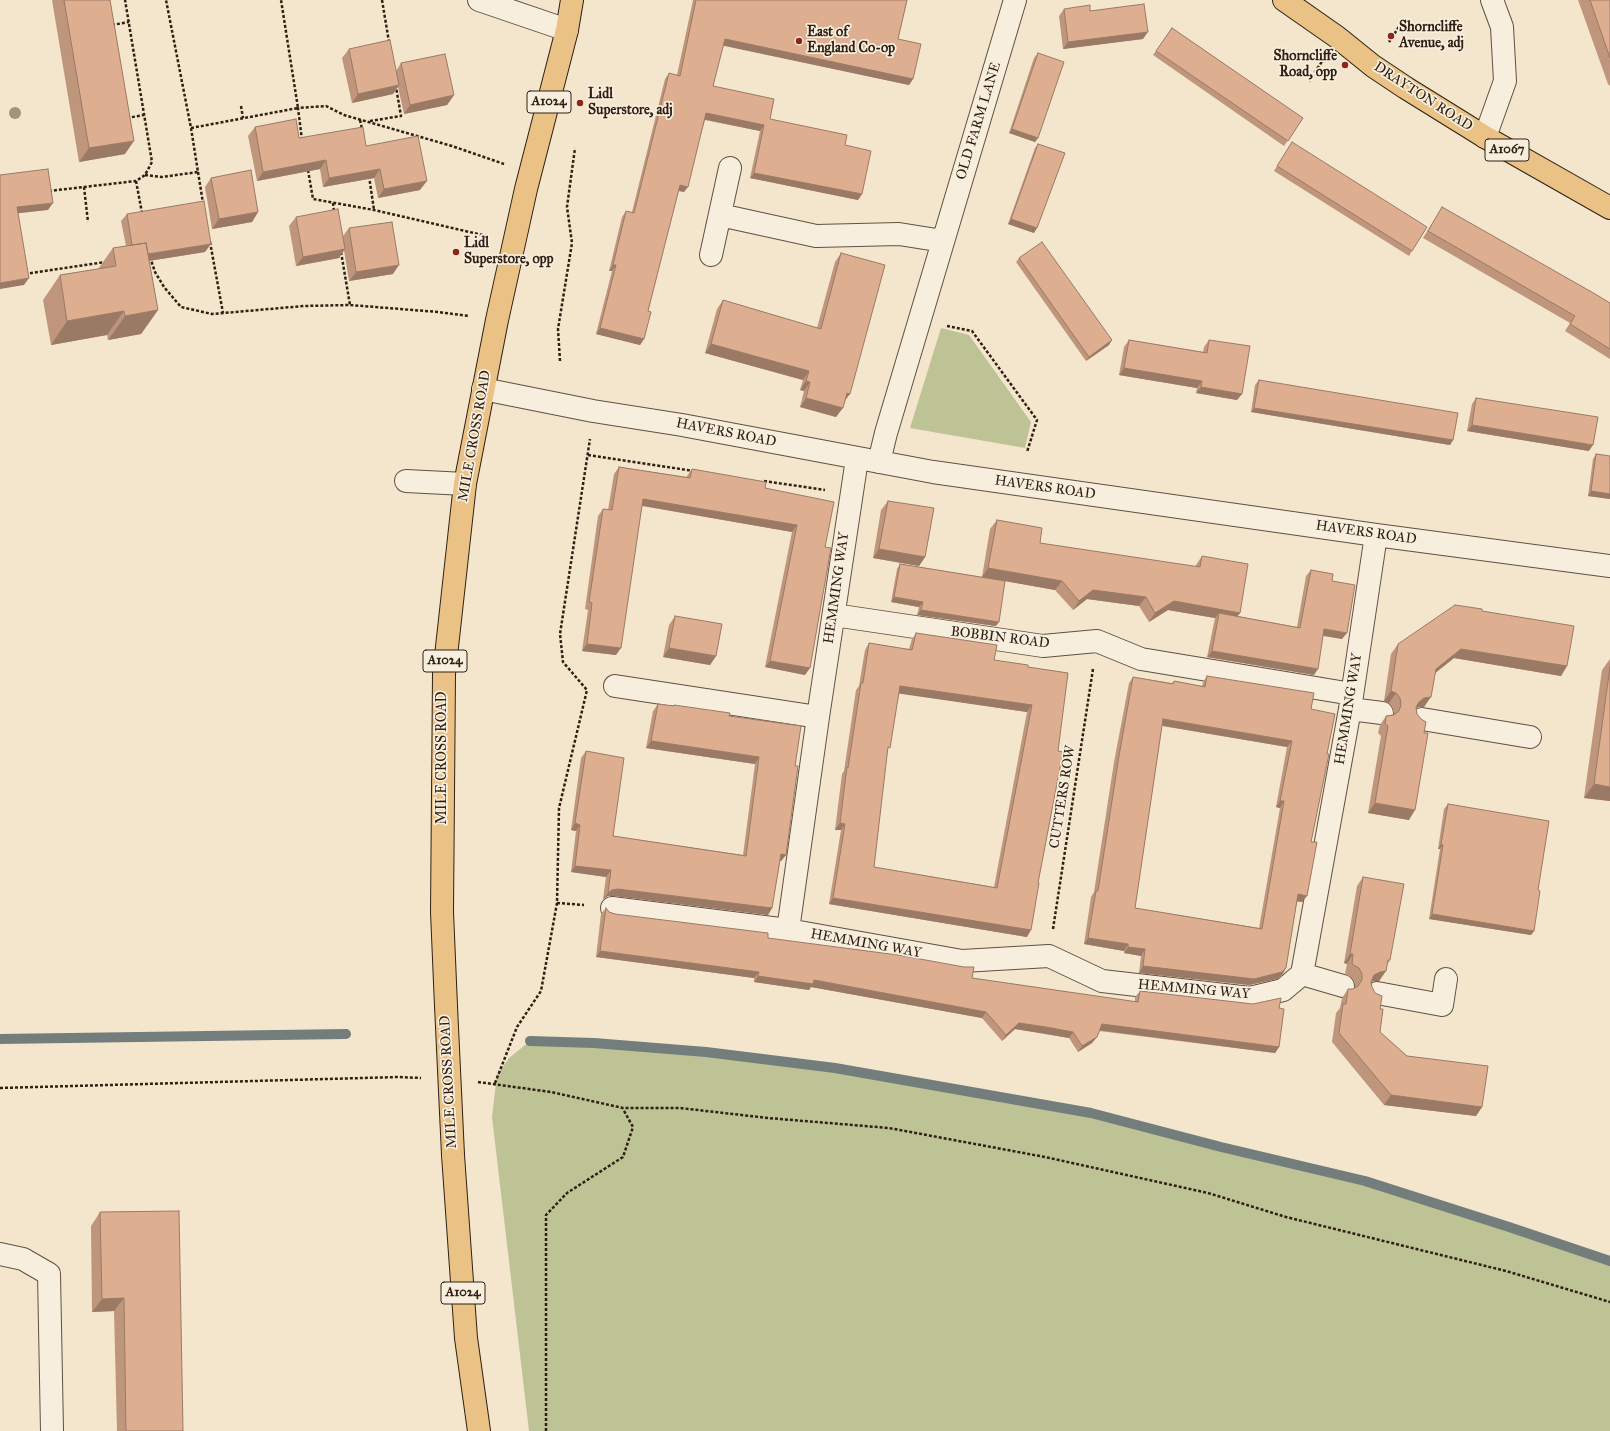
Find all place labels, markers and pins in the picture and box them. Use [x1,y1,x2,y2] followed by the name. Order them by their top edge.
[1399,20,1464,52] place label: Shorncliffe Avenue, adj
[807,25,895,58] place label: East of England Co-op
[1386,31,1396,41] marker: Shorncliffe Avenue, adj
[794,36,804,46] marker: East of England Co-op
[1274,49,1337,82] place label: Shorncliffe Road, opp
[1340,60,1350,70] marker: Shorncliffe Road, opp
[588,87,673,120] place label: Lidl Superstore, adj
[575,98,585,108] marker: Lidl Superstore, adj
[464,236,554,268] place label: Lidl Superstore, opp
[451,247,461,257] marker: Lidl Superstore, opp

